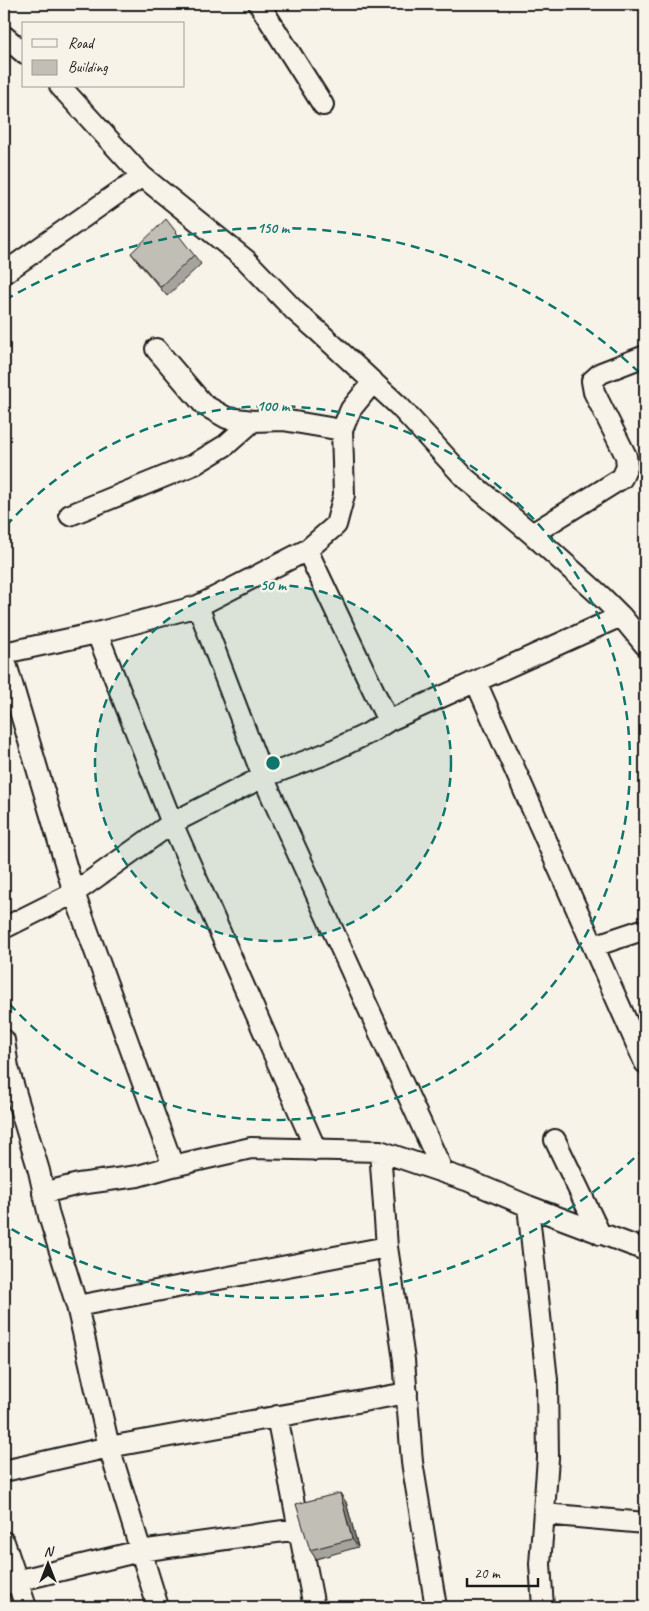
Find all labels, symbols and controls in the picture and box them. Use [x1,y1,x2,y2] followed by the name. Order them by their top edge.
[22,22,185,88] legend
[68,34,95,53] text: Road
[68,58,108,77] text: Building
[257,219,291,238] text: 150 m
[257,397,291,416] text: 100 m
[260,576,287,595] text: 50 m
[264,754,282,772] centre of rings
[22,1538,72,1588] north arrow
[44,1543,55,1560] text: N
[467,1556,538,1588] scale bar
[474,1564,501,1583] text: 20 m

